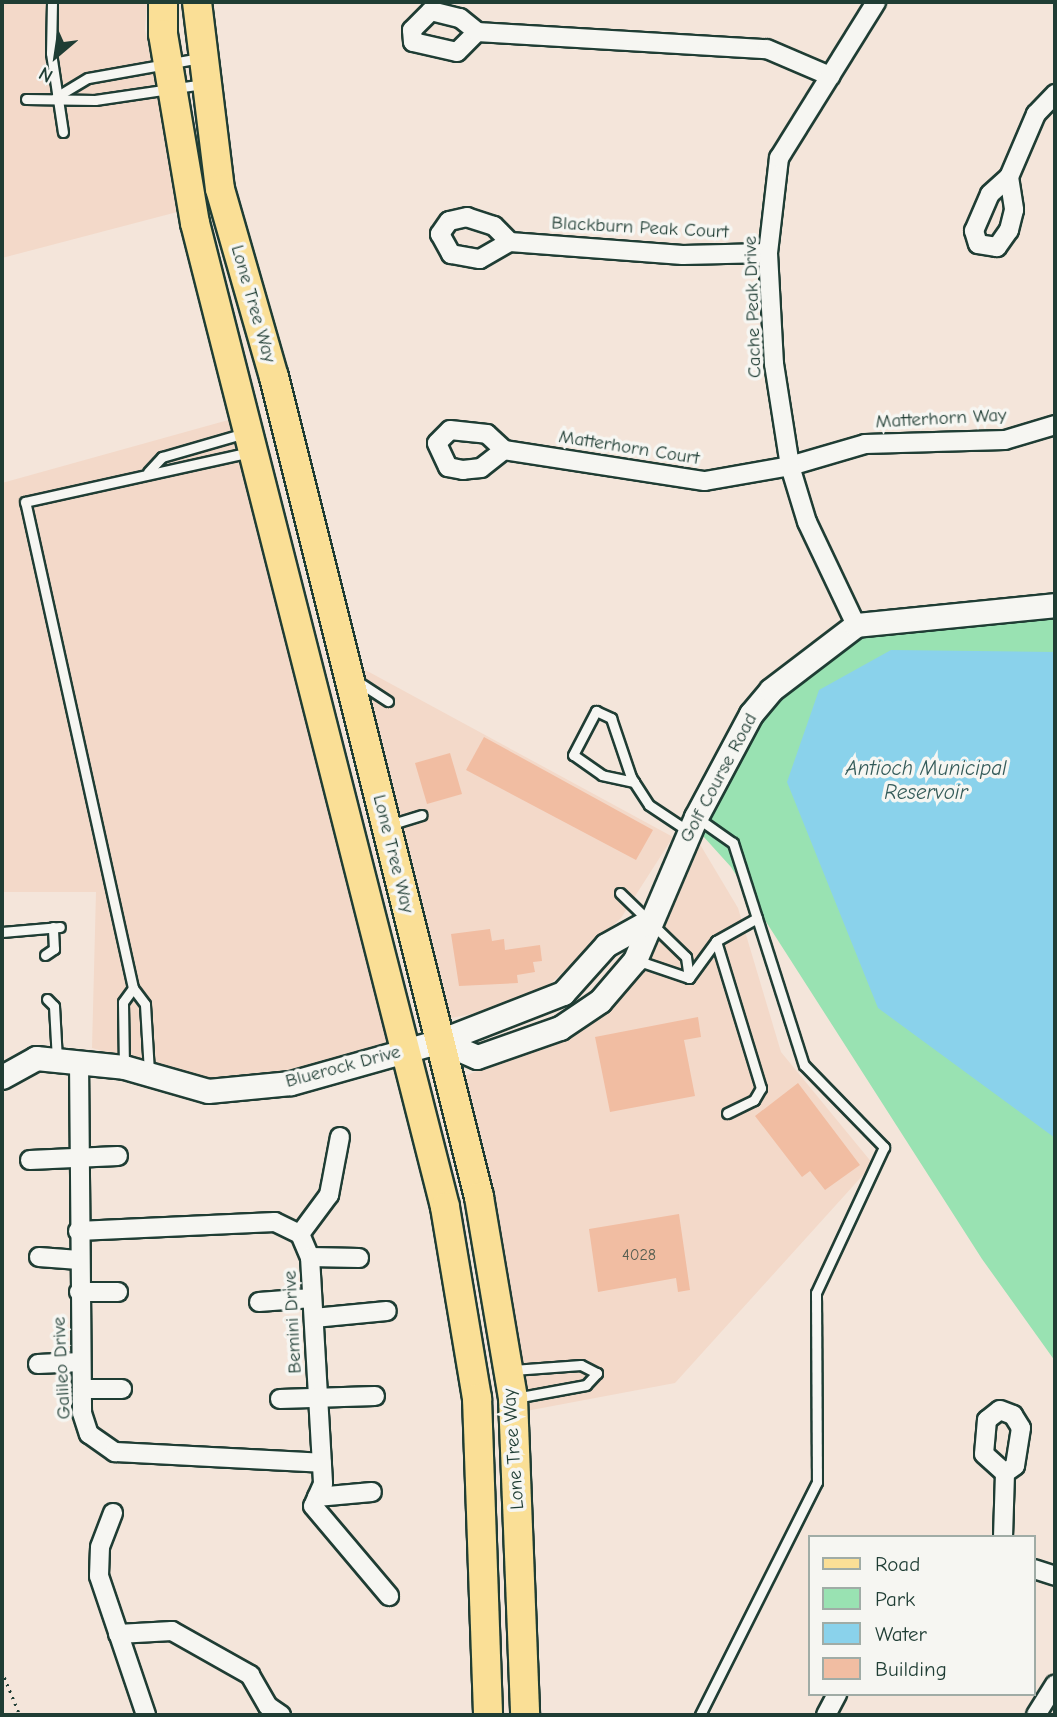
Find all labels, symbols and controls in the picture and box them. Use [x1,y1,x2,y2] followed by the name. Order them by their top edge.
[21,21,91,91] north arrow
[35,62,57,87] text: N
[551,212,729,244] street label: Blackburn Peak Court
[739,236,767,378] street label: Cache Peak Drive
[225,242,281,366] street label: Lone Tree Way
[875,404,1007,434] street label: Matterhorn Way
[557,426,701,470] street label: Matterhorn Court
[675,709,763,847] street label: Golf Course Road
[845,755,1007,805] water label: Antioch Municipal Reservoir
[367,792,419,916] street label: Lone Tree Way
[283,1041,403,1093] street label: Bluerock Drive
[622,1245,656,1265] house number: 4028
[279,1270,307,1374] street label: Bemini Drive
[48,1316,76,1420] street label: Galileo Drive
[498,1388,530,1510] street label: Lone Tree Way
[808,1535,1036,1696] legend
[875,1552,920,1576] text: Road
[875,1587,915,1611] text: Park
[875,1622,927,1646] text: Water
[875,1657,947,1681] text: Building

